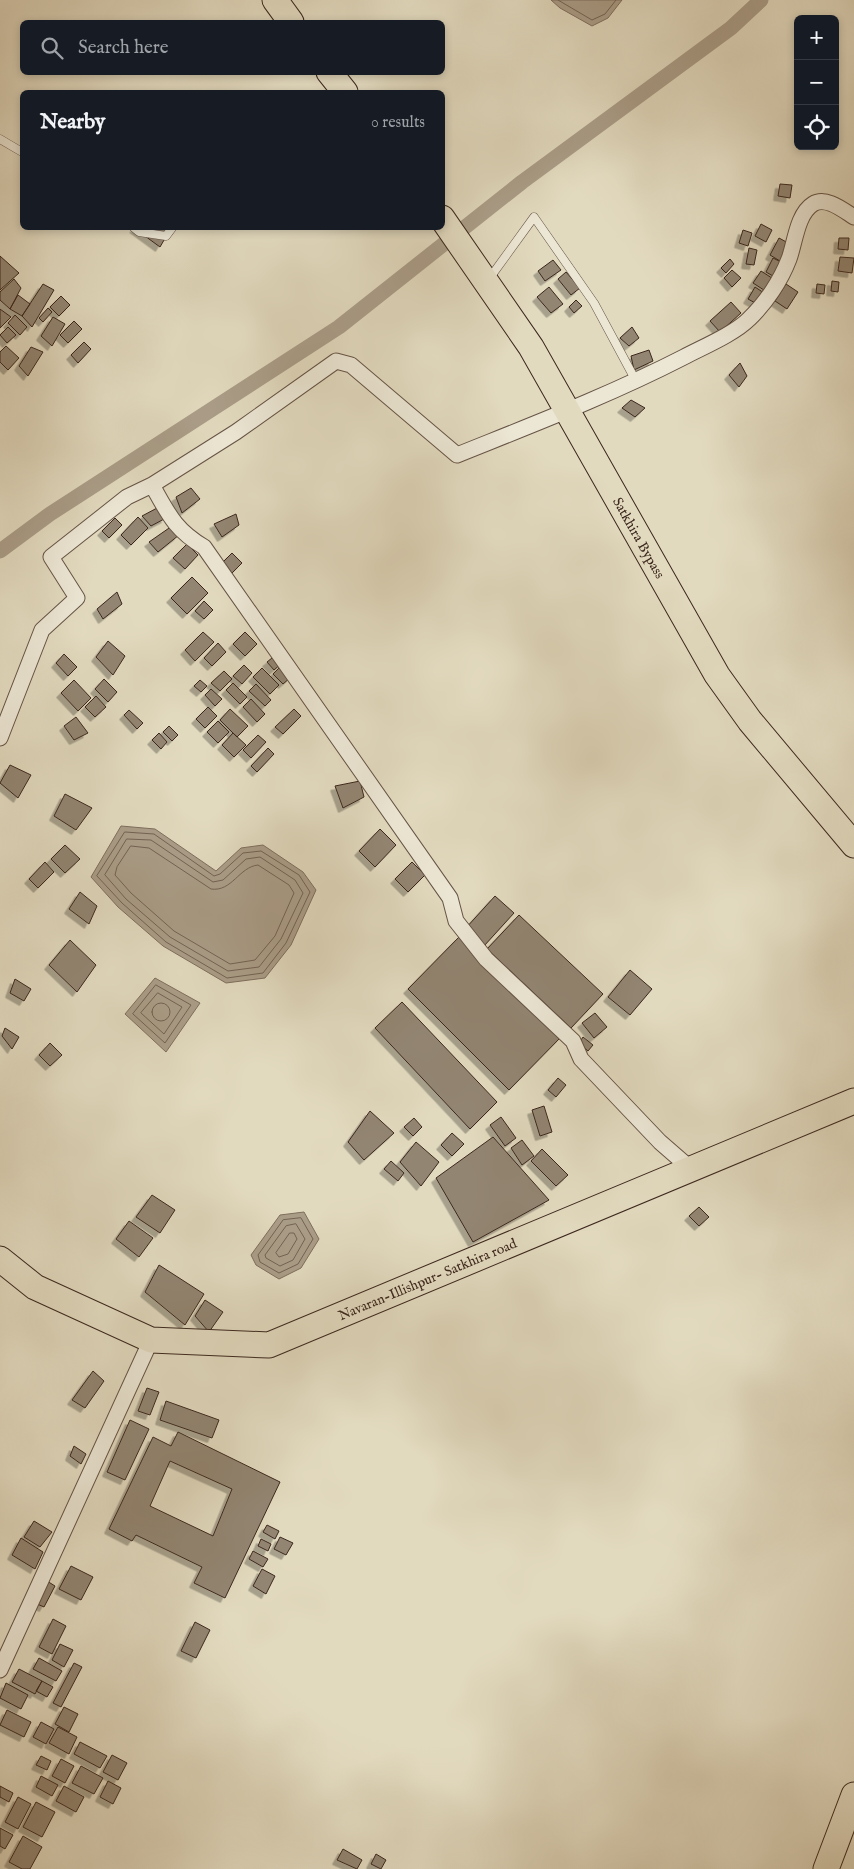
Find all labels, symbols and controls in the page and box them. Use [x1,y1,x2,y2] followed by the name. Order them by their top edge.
[794,15,839,150] map controls
[794,15,839,60] button: +
[20,20,445,75] search box
[38,34,66,62] icon: search
[78,36,169,60] text: Search here
[794,60,839,105] button: −
[794,105,839,150] button: locate
[40,109,105,136] text: Nearby
[371,113,425,133] text: 0 results
[608,494,669,582] street label: Satkhira Bypass
[336,1234,520,1325] street label: Navaran-Illishpur- Satkhira road

